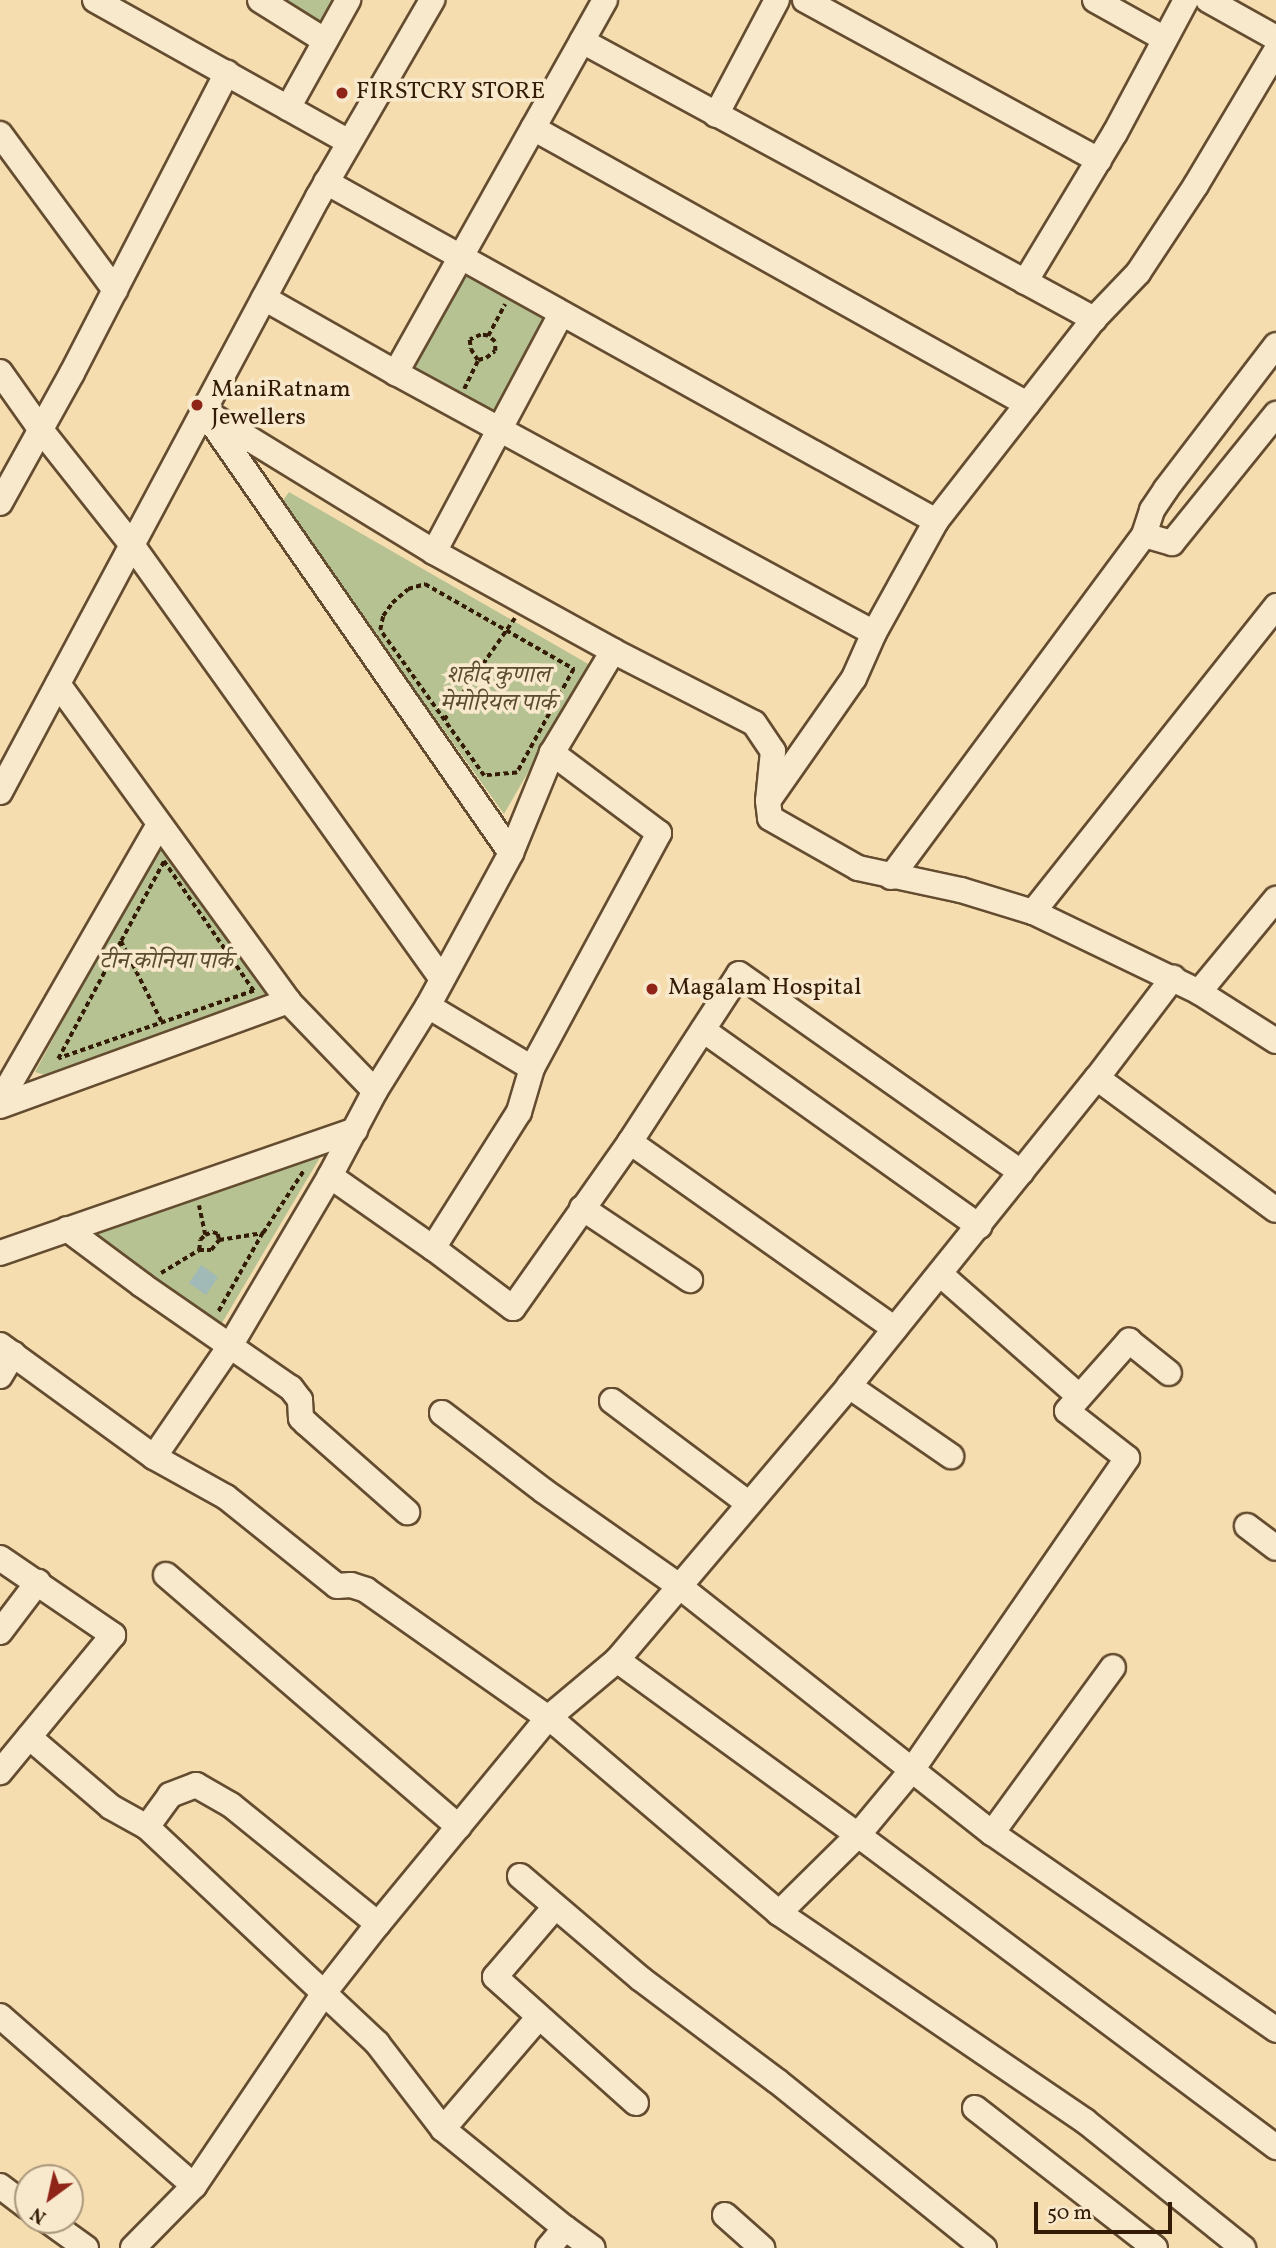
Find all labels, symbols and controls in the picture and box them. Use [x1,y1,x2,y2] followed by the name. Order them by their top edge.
[356,79,546,107] place label: FIRSTCRY STORE
[334,85,350,101] marker: FIRSTCRY STORE
[211,377,351,433] place label: ManiRatnam Jewellers
[189,397,205,413] marker: ManiRatnam Jewellers
[440,663,556,719] park label: शहीद कुणाल मेमोरियल पार्क
[99,949,233,977] park label: टीन कोनिया पार्क
[668,975,861,1003] place label: Magalam Hospital
[642,979,662,999] marker: Magalam Hospital
[14,2164,84,2234] north arrow
[1038,2188,1176,2232] scale bar
[1047,2199,1092,2228] text: 50 m
[26,2200,52,2230] text: N

